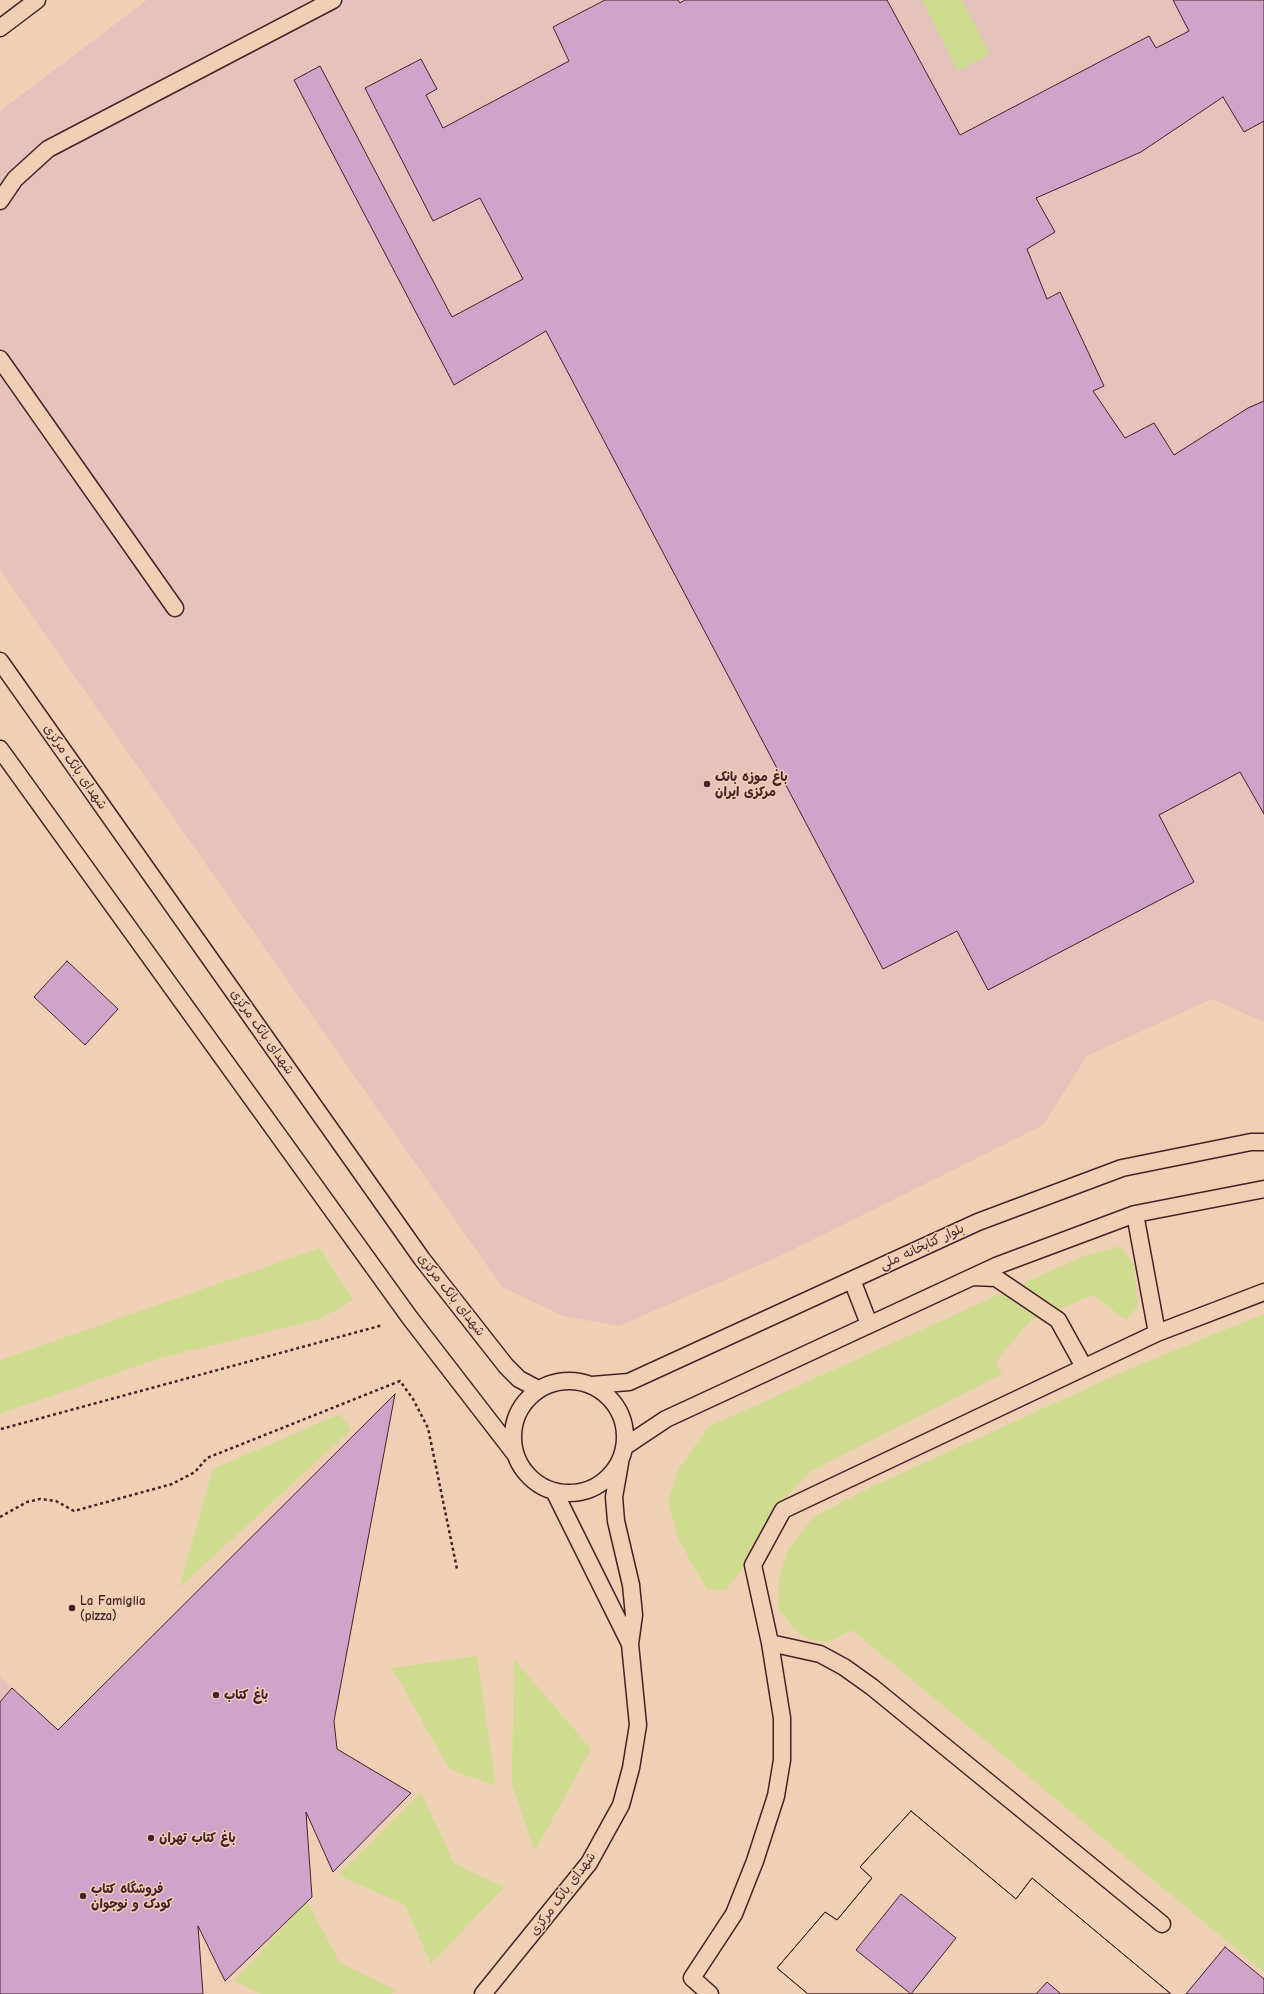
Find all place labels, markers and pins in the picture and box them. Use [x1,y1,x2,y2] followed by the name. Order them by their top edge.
[715,769,788,800] place label: باغ موزه بانک مرکزی ایران
[702,779,712,789] marker: باغ موزه بانک مرکزی ایران
[80,1593,146,1624] place label: La Famiglia (pizza)
[67,1603,77,1613] marker: La Famiglia (pizza)
[224,1687,268,1703] place label: باغ کتاب
[211,1690,221,1700] marker: باغ کتاب
[159,1830,236,1846] place label: باغ کتاب تهران
[146,1833,156,1843] marker: باغ کتاب تهران
[91,1881,173,1912] place label: فروشگاه کتاب کودک و نوجوان
[78,1891,88,1901] marker: فروشگاه کتاب کودک و نوجوان

